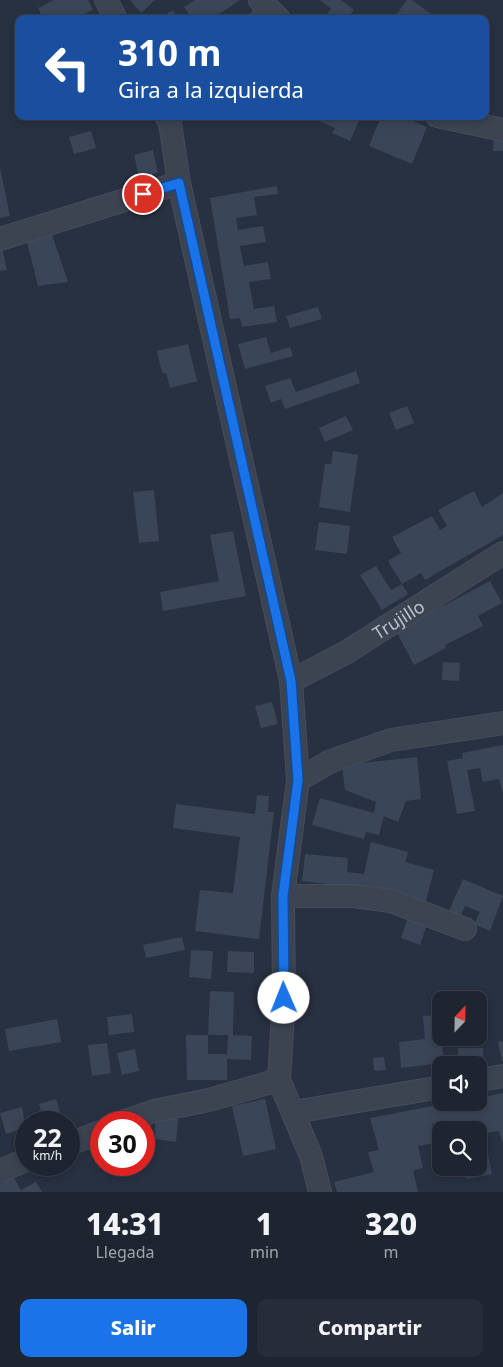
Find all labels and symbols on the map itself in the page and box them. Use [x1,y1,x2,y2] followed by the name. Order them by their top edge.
[122,173,164,215] pin
[368,594,429,645] street label: Trujillo
[257,971,309,1023] position arrow
[432,991,488,1046] north arrow
[90,1111,155,1176] speed limit sign: 30

